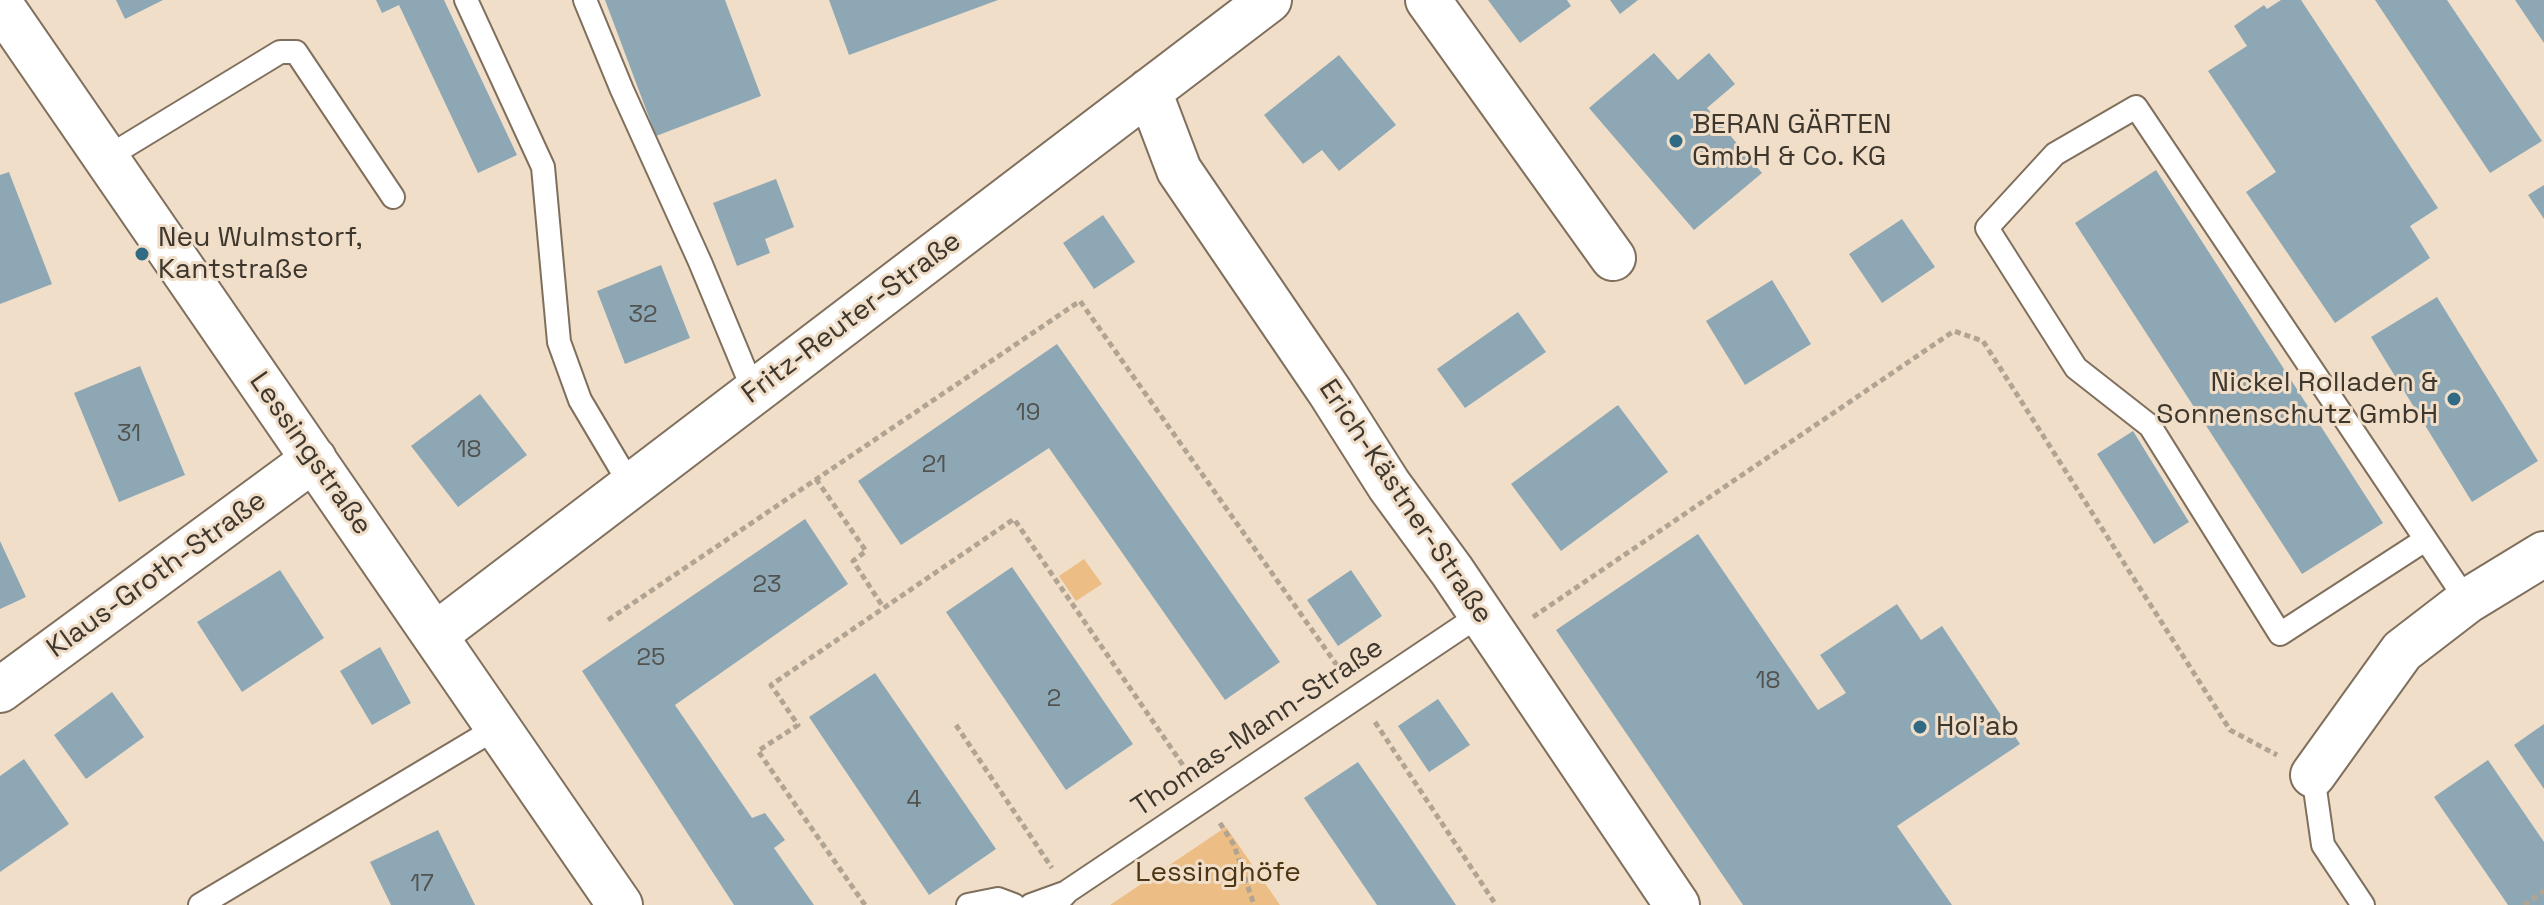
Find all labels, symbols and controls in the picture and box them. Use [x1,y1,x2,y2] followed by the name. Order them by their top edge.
[1692,108,1892,174] place label: BERAN GÄRTEN GmbH & Co. KG
[1667,132,1685,150] marker: BERAN GÄRTEN GmbH & Co. KG
[158,221,362,287] place label: Neu Wulmstorf, Kantstraße
[736,225,968,411] street label: Fritz-Reuter-Straße
[133,245,151,263] marker: Neu Wulmstorf, Kantstraße
[629,301,657,329] house number: 32
[241,366,379,542] street label: Lessingstraße
[2156,366,2438,432] place label: Nickel Rolladen & Sonnenschutz GmbH
[1311,374,1499,630] street label: Erich-Kästner-Straße
[2445,390,2463,408] marker: Nickel Rolladen & Sonnenschutz GmbH
[1016,399,1040,427] house number: 19
[117,420,141,448] house number: 31
[457,436,481,464] house number: 18
[922,451,946,479] house number: 21
[41,484,273,666] street label: Klaus-Groth-Straße
[753,571,781,599] house number: 23
[1126,631,1390,825] street label: Thomas-Mann-Straße
[637,644,665,672] house number: 25
[1756,667,1780,695] house number: 18
[1047,685,1061,713] house number: 2
[1936,710,2019,744] place label: Hol'ab
[1911,718,1929,736] marker: Hol'ab
[907,786,921,814] house number: 4
[1135,856,1301,890] park label: Lessinghöfe
[410,870,434,898] house number: 17

